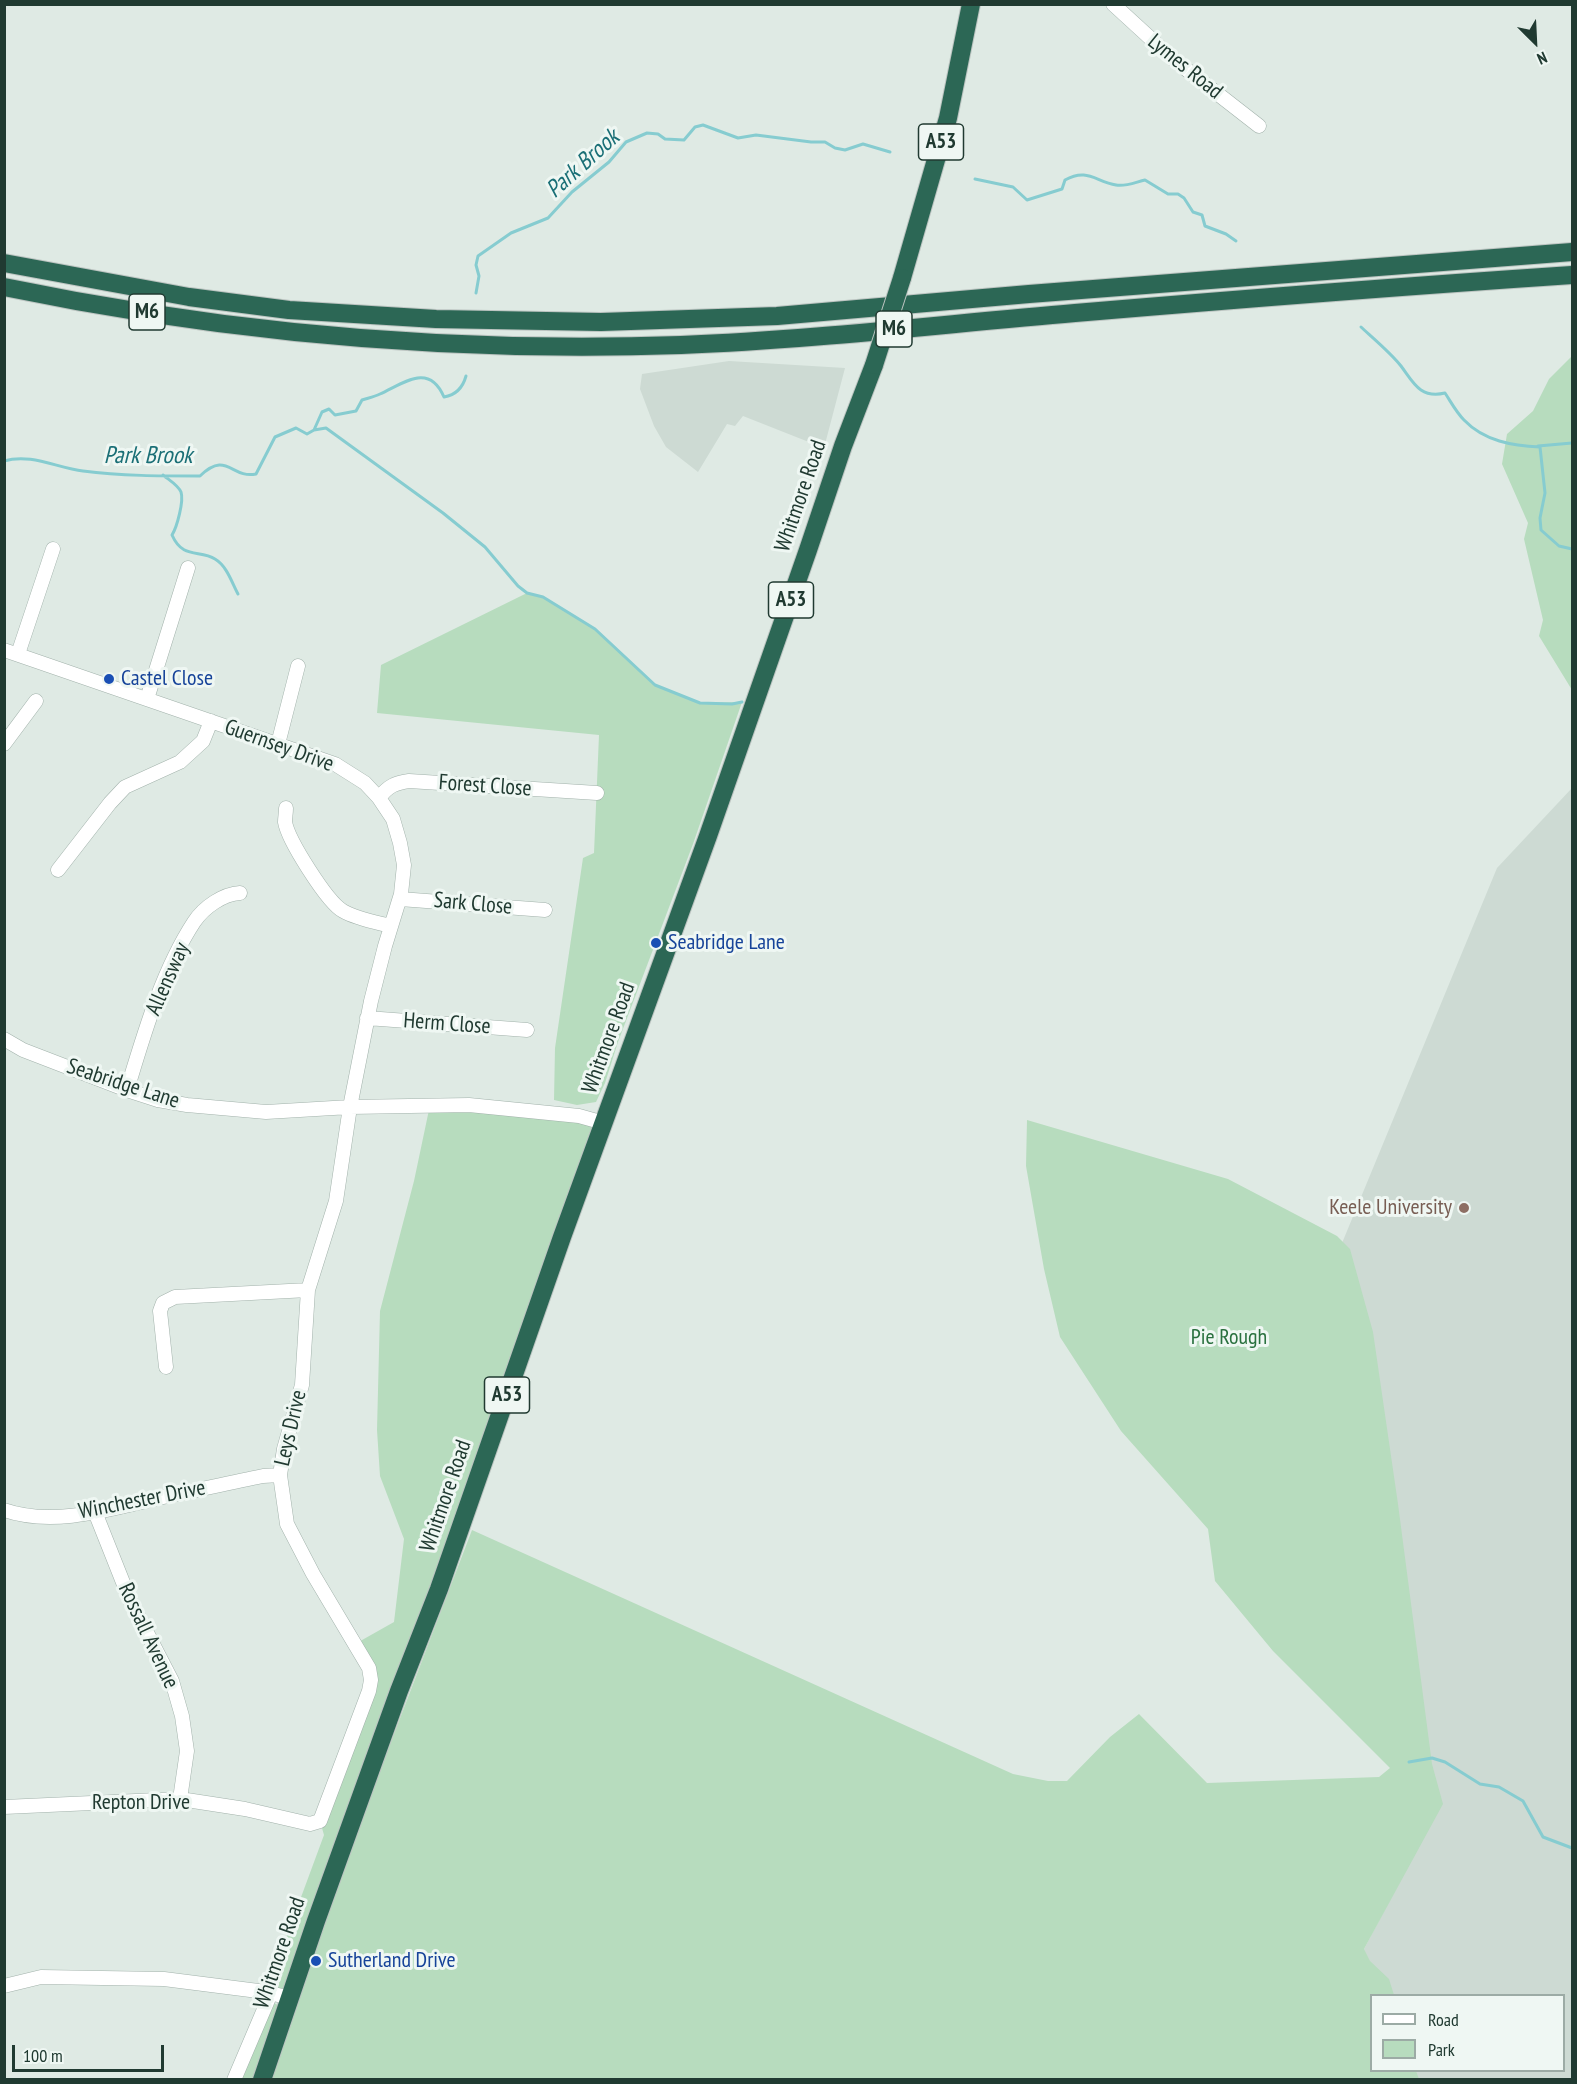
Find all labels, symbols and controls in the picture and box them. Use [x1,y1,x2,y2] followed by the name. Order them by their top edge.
[1505,12,1565,72] north arrow
[1142,29,1228,105] street label: Lymes Road
[1534,48,1550,69] text: N
[540,124,626,204] water label: Park Brook
[918,124,964,160] road number: A53
[129,294,165,330] road number: M6
[876,311,912,347] road number: M6
[770,437,832,555] street label: Whitmore Road
[104,442,192,470] water label: Park Brook
[768,582,814,618] road number: A53
[121,666,213,692] place label: Castel Close
[102,672,116,686] marker: Castel Close
[221,714,337,778] street label: Guernsey Drive
[438,770,532,802] street label: Forest Close
[433,887,513,921] street label: Sark Close
[668,930,785,956] place label: Seabridge Lane
[649,936,663,950] marker: Seabridge Lane
[140,939,196,1019] street label: Allensway
[577,979,641,1097] street label: Whitmore Road
[403,1008,491,1040] street label: Herm Close
[63,1053,183,1115] street label: Seabridge Lane
[1329,1195,1452,1221] place label: Keele University
[1457,1201,1471,1215] marker: Keele University
[1191,1325,1267,1351] park label: Pie Rough
[484,1377,530,1413] road number: A53
[269,1387,313,1469] street label: Leys Drive
[415,1437,477,1555] street label: Whitmore Road
[76,1475,208,1525] street label: Winchester Drive
[112,1579,184,1693] street label: Rossall Avenue
[92,1790,190,1816] street label: Repton Drive
[249,1894,311,2012] street label: Whitmore Road
[328,1948,456,1974] place label: Sutherland Drive
[309,1954,323,1968] marker: Sutherland Drive
[1370,1994,1565,2072] legend
[1428,2008,1459,2031] text: Road
[15,2033,166,2071] scale bar
[1428,2038,1455,2061] text: Park
[23,2044,63,2067] text: 100 m

